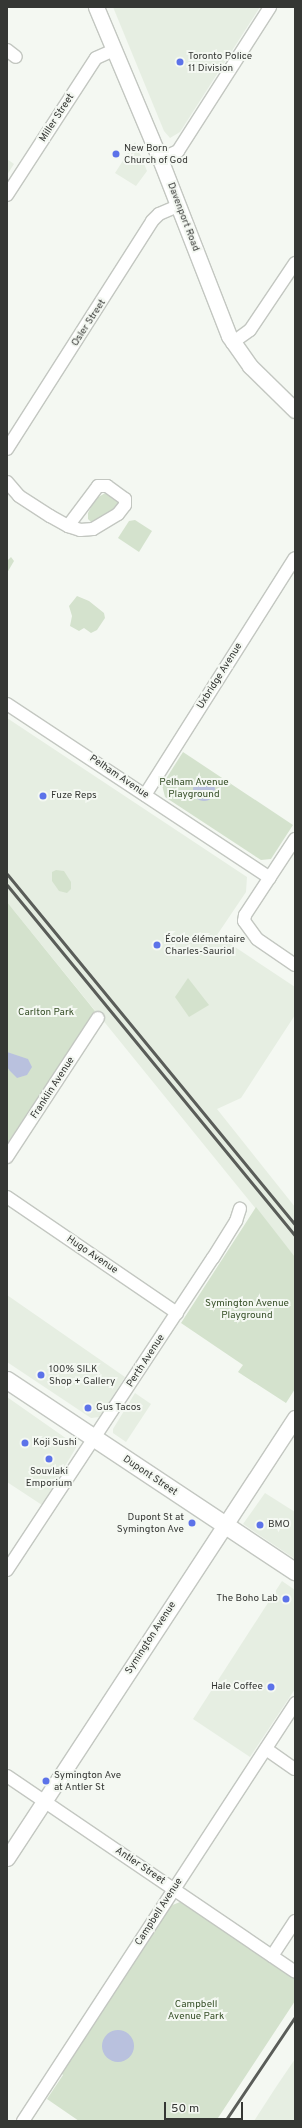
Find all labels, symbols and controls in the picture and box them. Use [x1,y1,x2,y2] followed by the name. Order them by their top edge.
[188,50,252,74] place label: Toronto Police 11 Division
[175,57,185,67] marker: Toronto Police 11 Division
[37,92,77,144] street label: Miller Street
[124,142,188,166] place label: New Born Church of God
[111,149,121,159] marker: New Born Church of God
[164,181,202,253] street label: Davenport Road
[69,297,109,349] street label: Osler Street
[195,641,245,711] street label: Uxbridge Avenue
[87,753,151,801] street label: Pelham Avenue
[159,776,229,800] park label: Pelham Avenue Playground
[51,790,97,802] place label: Fuze Reps
[38,791,48,801] marker: Fuze Reps
[165,933,245,956] place label: École élémentaire Charles-Sauriol
[152,940,162,950] marker: École élémentaire Charles-Sauriol
[18,1007,74,1019] park label: Carlton Park
[29,1055,77,1121] street label: Franklin Avenue
[64,1233,120,1277] street label: Hugo Avenue
[205,1297,289,1320] park label: Symington Avenue Playground
[124,1332,168,1390] street label: Perth Avenue
[49,1363,115,1386] place label: 100% SILK Shop + Gallery
[36,1370,46,1380] marker: 100% SILK Shop + Gallery
[96,1402,141,1414] place label: Gus Tacos
[83,1403,93,1413] marker: Gus Tacos
[33,1437,77,1449] place label: Koji Sushi
[20,1438,30,1448] marker: Koji Sushi
[121,1453,179,1499] street label: Dupont Street
[44,1454,54,1464] marker: Souvlaki Emporium
[26,1465,72,1488] place label: Souvlaki Emporium
[116,1511,184,1534] place label: Dupont St at Symington Ave
[187,1518,197,1528] marker: Dupont St at Symington Ave
[268,1519,290,1531] place label: BMO
[255,1520,265,1530] marker: BMO
[216,1593,278,1605] place label: The Boho Lab
[281,1594,291,1604] marker: The Boho Lab
[123,1599,179,1677] street label: Symington Avenue
[211,1681,263,1693] place label: Hale Coffee
[266,1682,276,1692] marker: Hale Coffee
[54,1769,122,1792] place label: Symington Ave at Antler St
[41,1776,51,1786] marker: Symington Ave at Antler St
[113,1845,167,1887] street label: Antler Street
[133,1876,185,1948] street label: Campbell Avenue
[168,1998,224,2022] park label: Campbell Avenue Park
[166,2094,245,2120] scale bar
[171,2101,199,2117] text: 50 m

